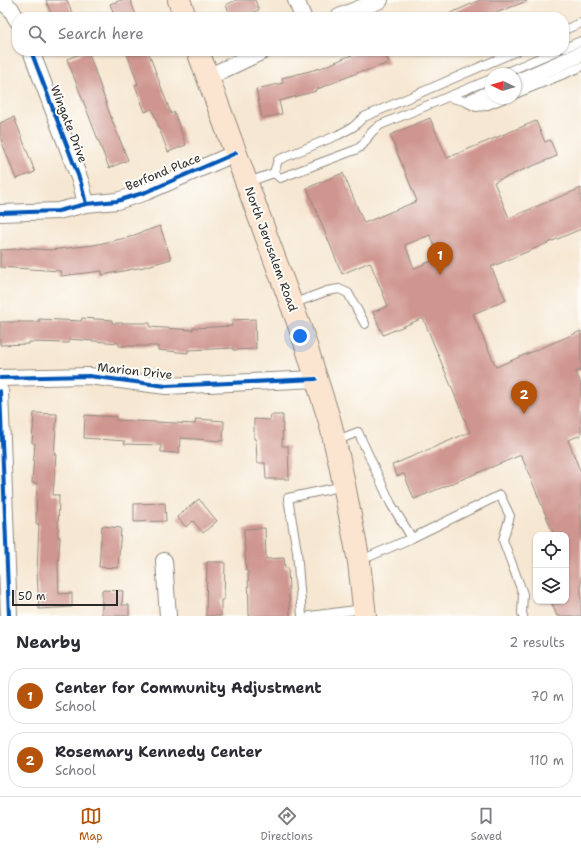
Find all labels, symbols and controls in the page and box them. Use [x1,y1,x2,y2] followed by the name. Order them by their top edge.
[12,12,569,56] search box
[26,23,48,45] icon: search
[58,24,144,44] text: Search here
[485,68,521,104] north arrow
[47,83,91,165] street label: Wingate Drive
[123,150,203,194] street label: Berfond Place
[241,184,301,314] street label: North Jerusalem Road
[427,242,453,275] pin: 1
[290,326,310,346] your location
[97,359,174,383] street label: Marion Drive
[511,381,537,414] pin: 2
[533,532,569,604] map controls
[533,532,569,568] button: locate
[533,568,569,604] button: layers
[12,588,118,607] scale bar
[18,589,46,604] text: 50 m
[16,631,81,653] text: Nearby
[509,634,565,651] text: 2 results
[55,678,322,698] text: Center for Community Adjustment
[27,688,33,705] text: 1
[530,688,564,705] text: 70 m
[55,698,96,715] text: School
[55,742,262,762] text: Rosemary Kennedy Center
[25,752,35,769] text: 2
[529,752,564,769] text: 110 m
[55,762,96,779] text: School
[79,805,103,844] tab: Map
[260,805,313,844] tab: Directions
[471,805,502,844] tab: Saved

